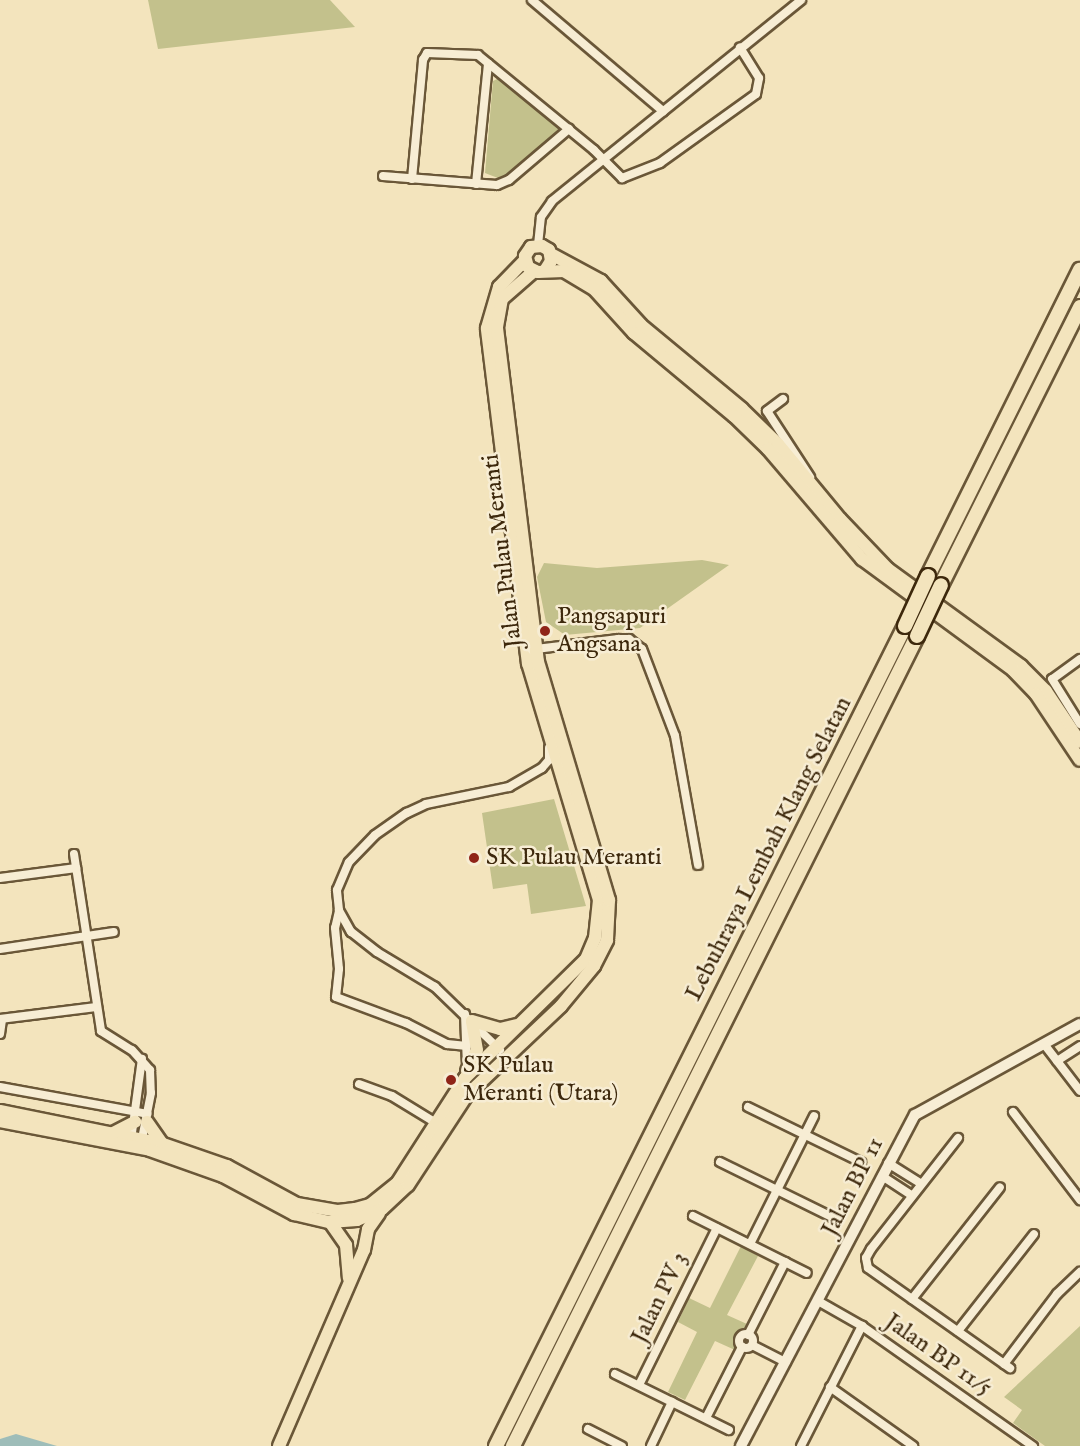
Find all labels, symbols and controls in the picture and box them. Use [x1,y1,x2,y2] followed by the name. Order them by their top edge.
[477,452,529,650] street label: Jalan Pulau Meranti
[557,603,666,659] place label: Pangsapuri Angsana
[538,624,552,638] marker: Pangsapuri Angsana
[680,692,858,1006] street label: Lebuhraya Lembah Klang Selatan
[486,844,662,872] place label: SK Pulau Meranti
[467,851,481,865] marker: SK Pulau Meranti
[463,1052,618,1108] place label: SK Pulau Meranti (Utara)
[444,1073,458,1087] marker: SK Pulau Meranti (Utara)
[816,1133,890,1241] street label: Jalan BP 11
[626,1248,694,1348] street label: Jalan PV 3
[879,1308,997,1402] street label: Jalan BP 11/5

